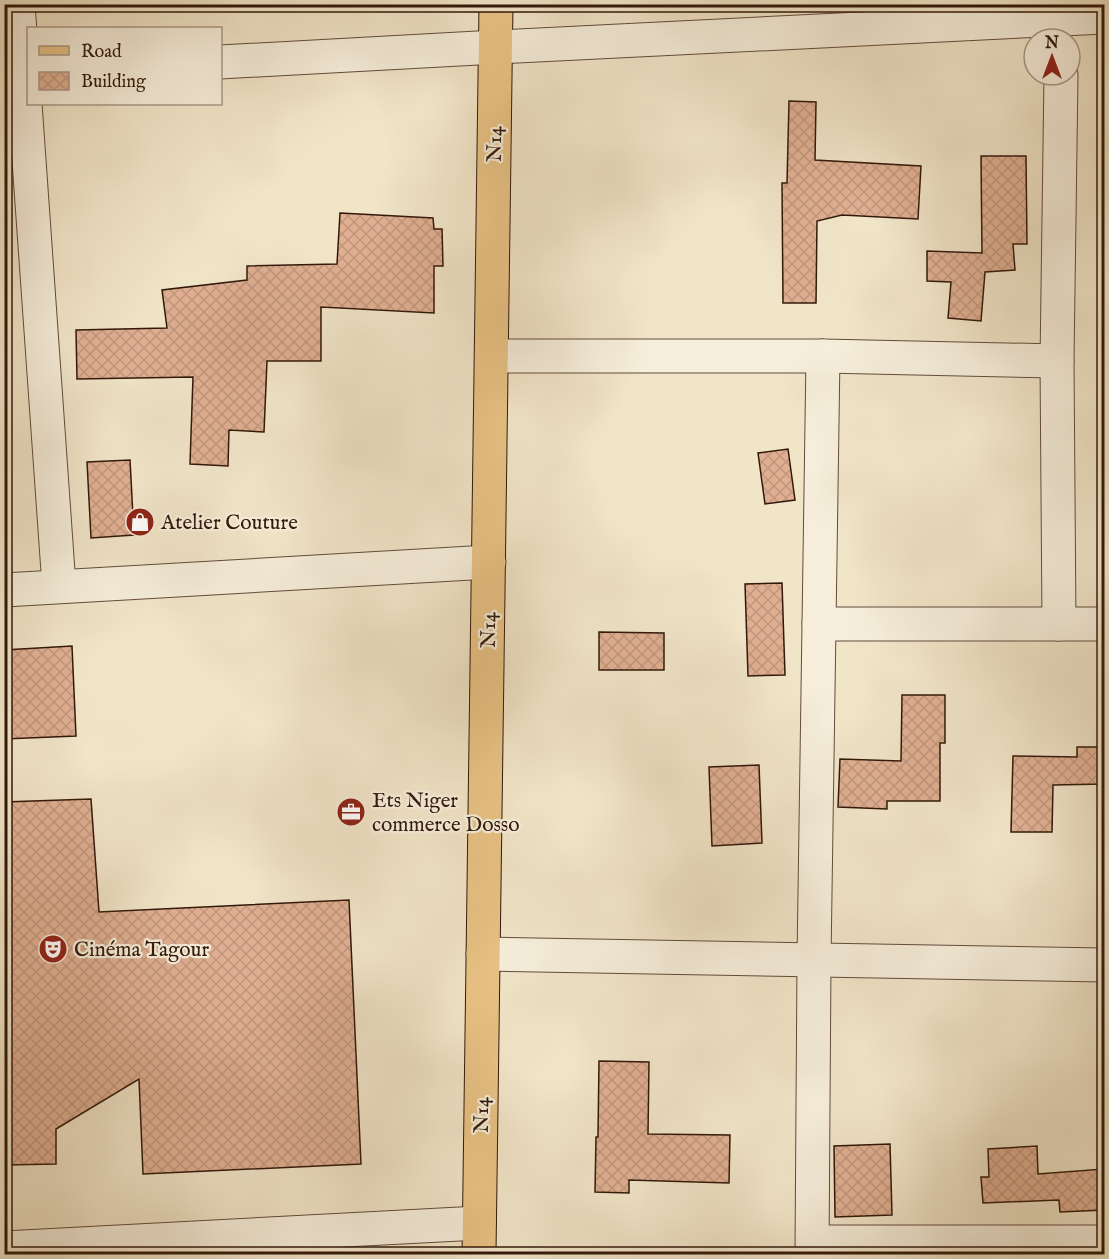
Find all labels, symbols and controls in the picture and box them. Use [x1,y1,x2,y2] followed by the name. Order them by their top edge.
[27,27,222,105] legend
[1022,27,1082,87] north arrow
[1044,34,1059,54] text: N
[81,41,122,64] text: Road
[81,71,146,94] text: Building
[482,125,509,162] street label: N14
[124,506,156,538] shop icon: Atelier Couture
[160,510,298,537] place label: Atelier Couture
[476,611,503,648] street label: N14
[372,788,520,839] place label: Ets Niger commerce Dosso
[335,796,367,828] office icon: Ets Niger commerce Dosso
[37,933,69,965] theatre icon: Cinéma Tagour
[74,937,209,964] place label: Cinéma Tagour
[469,1096,496,1133] street label: N14

